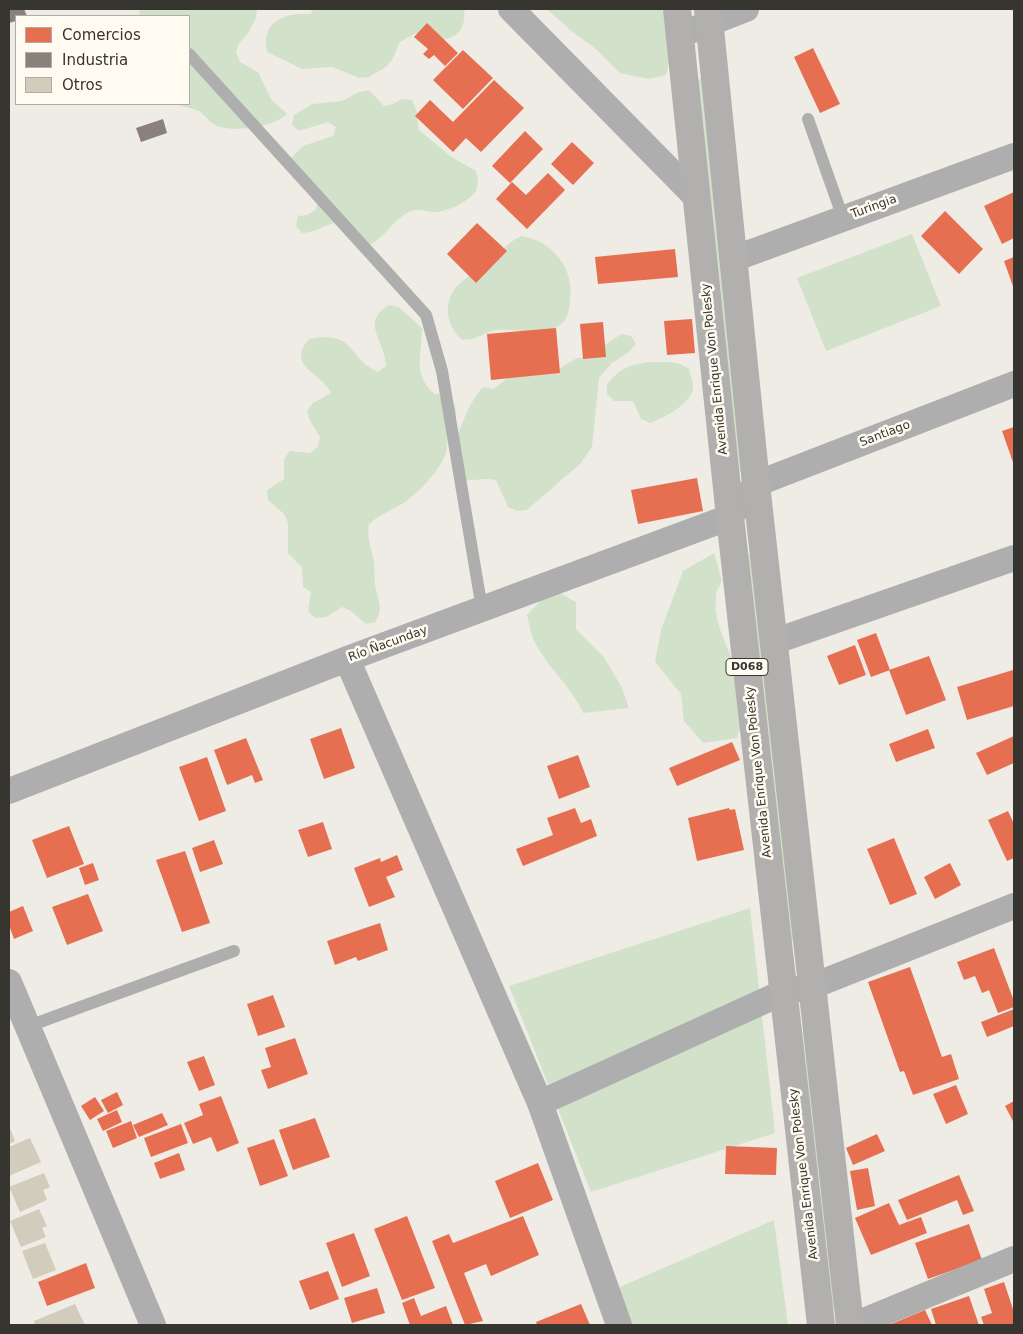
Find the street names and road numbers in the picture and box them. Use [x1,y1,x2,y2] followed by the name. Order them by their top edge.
[849,192,899,222] street label: Turingia
[699,283,731,455] street label: Avenida Enrique Von Polesky
[858,418,912,450] street label: Santiago
[347,623,429,665] street label: Río Ñacunday
[726,659,768,676] road number: D068
[743,686,775,858] street label: Avenida Enrique Von Polesky
[786,1088,822,1260] street label: Avenida Enrique Von Polesky

